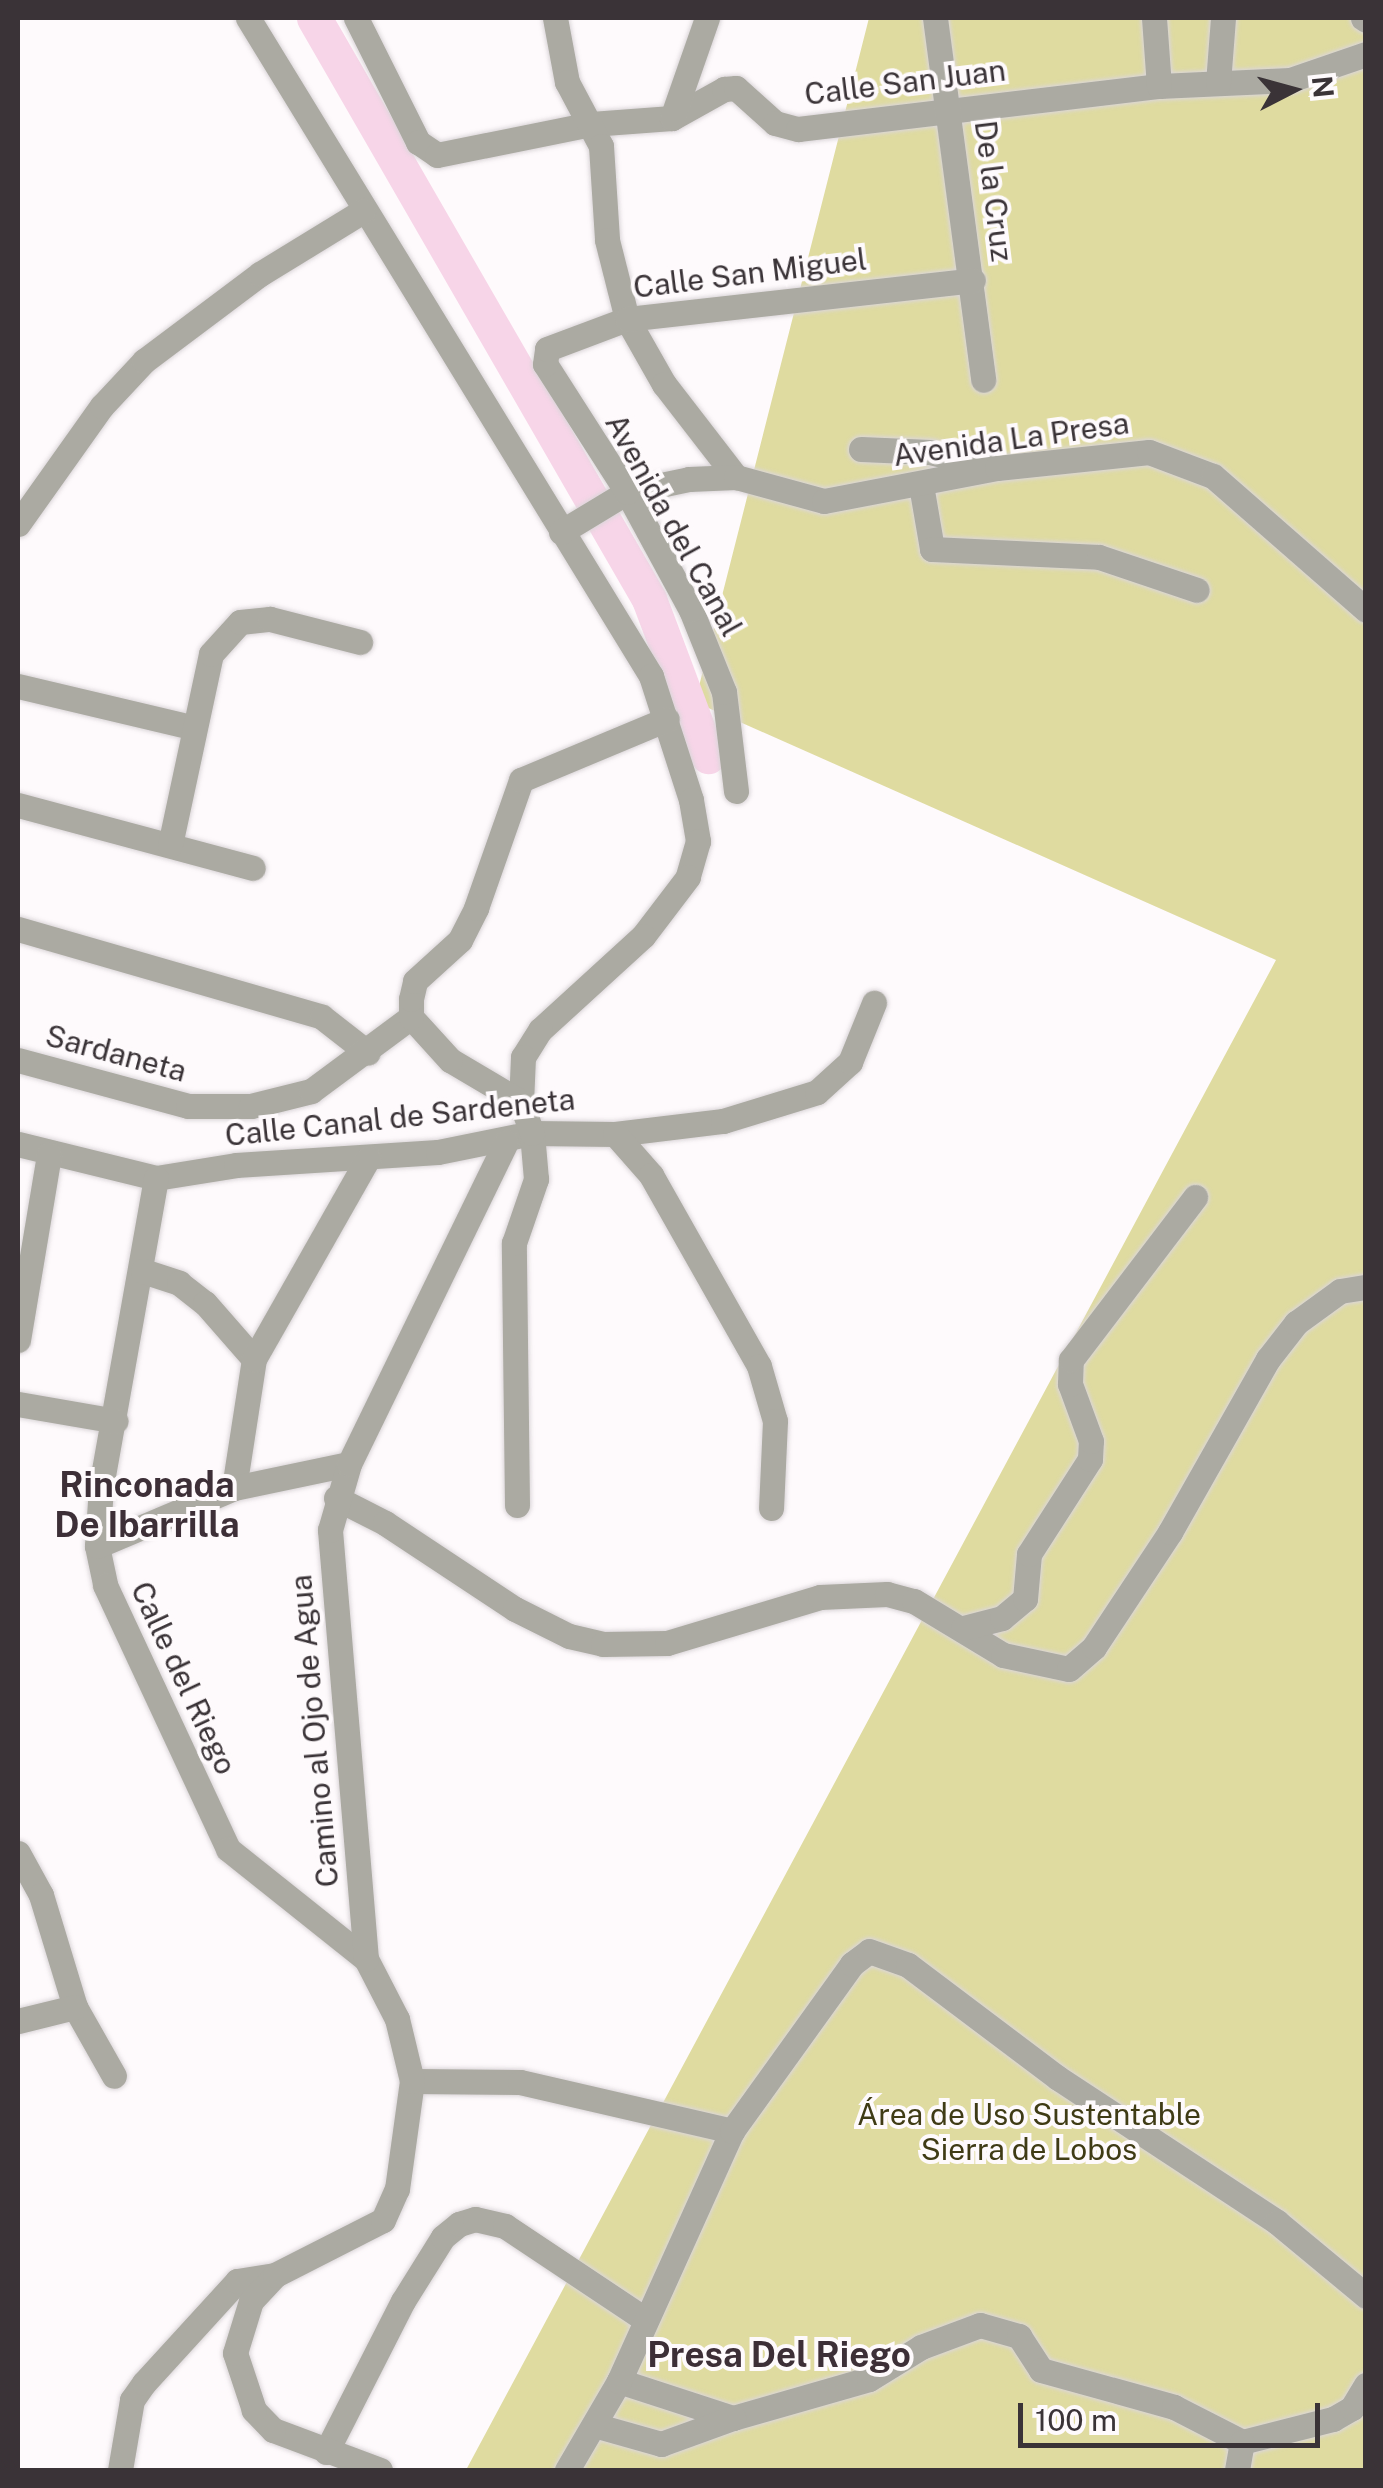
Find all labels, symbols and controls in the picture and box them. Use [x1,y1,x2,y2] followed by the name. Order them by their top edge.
[1243,40,1343,140] north arrow
[802,52,1008,112] street label: Calle San Juan
[1306,74,1341,99] text: N
[967,118,1021,264] street label: De la Cruz
[631,241,869,305] street label: Calle San Miguel
[891,405,1131,473] street label: Avenida La Presa
[598,407,750,643] street label: Avenida del Canal
[42,1017,190,1089] street label: Sardaneta
[223,1081,577,1153] street label: Calle Canal de Sardeneta
[54,1464,240,1546] district label: Rinconada De Ibarrilla
[282,1573,346,1889] street label: Camino al Ojo de Agua
[123,1576,245,1780] street label: Calle del Riego
[857,2096,1201,2166] park label: Área de Uso Sustentable Sierra de Lobos
[647,2334,911,2376] district label: Presa Del Riego
[1023,2383,1326,2445] scale bar
[1035,2402,1117,2438] text: 100 m

